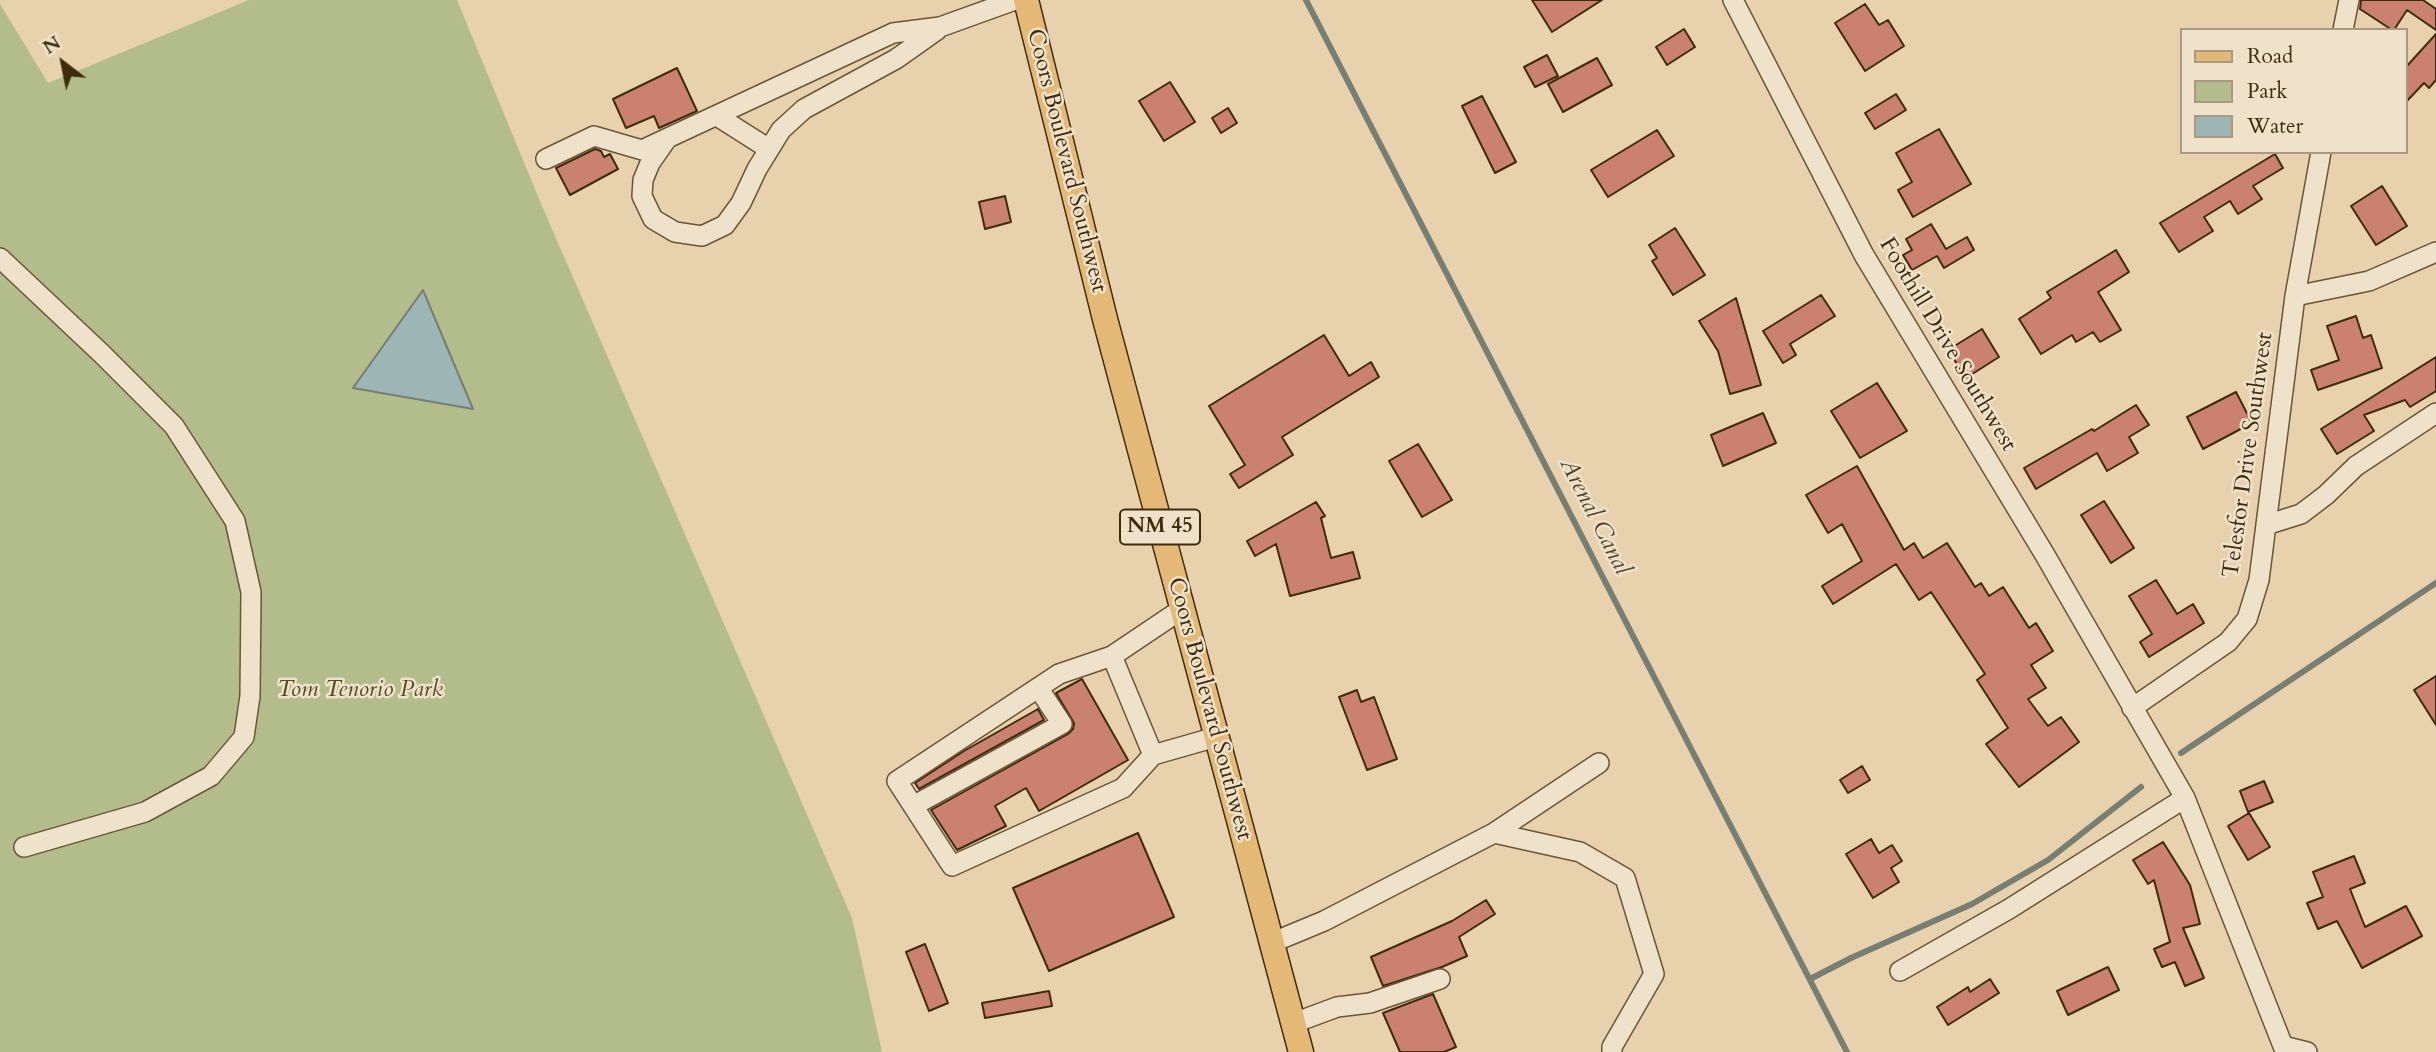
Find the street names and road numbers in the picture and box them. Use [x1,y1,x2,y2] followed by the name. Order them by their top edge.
[1020,26,1112,296] street label: Coors Boulevard Southwest
[1872,233,2022,457] street label: Foothill Drive Southwest
[2218,331,2280,579] street label: Telesfor Drive Southwest
[1120,510,1200,544] road number: NM 45
[1161,575,1257,843] street label: Coors Boulevard Southwest

